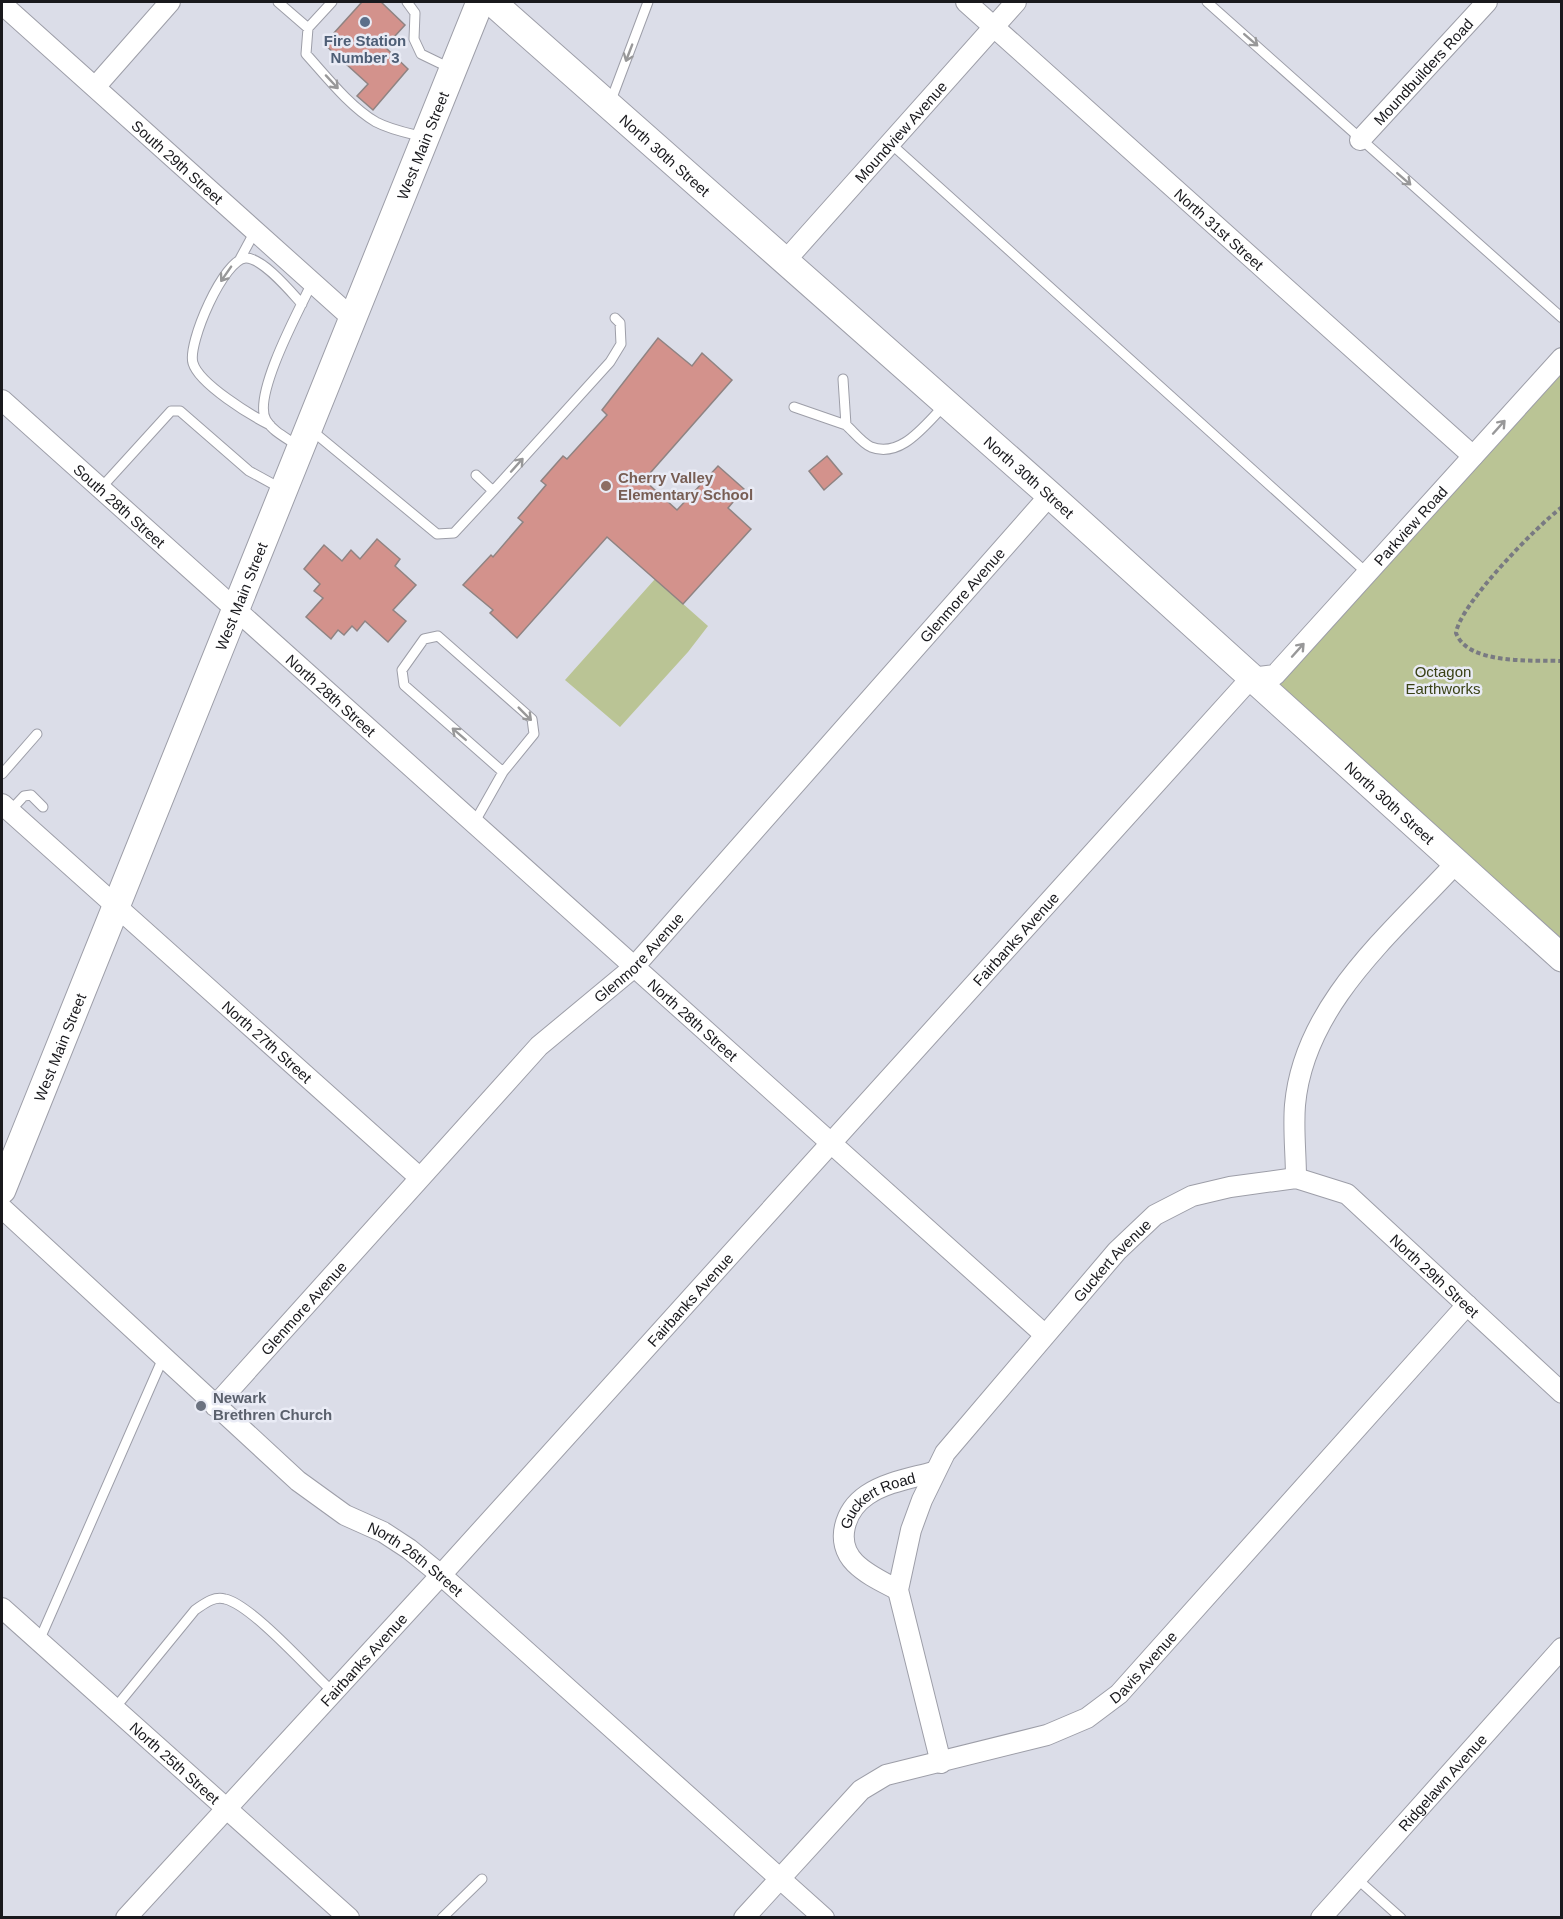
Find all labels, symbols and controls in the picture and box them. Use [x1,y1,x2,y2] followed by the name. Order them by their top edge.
[358,15,372,29] marker: Fire Station Number 3
[1370,15,1476,128] street label: Moundbuilders Road
[324,32,406,66] place label: Fire Station Number 3
[1243,34,1259,47] one-way arrow
[622,43,633,62] one-way arrow
[325,75,339,90] one-way arrow
[851,77,950,186] street label: Moundview Avenue
[393,88,452,202] street label: West Main Street
[617,111,714,200] street label: North 30th Street
[129,116,227,207] street label: South 29th Street
[1396,172,1411,186] one-way arrow
[1171,185,1268,274] street label: North 31st Street
[220,266,232,282] one-way arrow
[1492,420,1506,435] one-way arrow
[981,433,1078,522] street label: North 30th Street
[510,457,524,472] one-way arrow
[70,460,169,551] street label: South 28th Street
[618,469,753,503] place label: Cherry Valley Elementary School
[599,479,613,493] marker: Cherry Valley Elementary School
[1370,482,1450,569] street label: Parkview Road
[212,539,271,653] street label: West Main Street
[916,544,1008,645] street label: Glenmore Avenue
[1291,643,1305,658] one-way arrow
[283,651,380,740] street label: North 28th Street
[1405,663,1481,697] park label: Octagon Earthworks
[518,706,532,721] one-way arrow
[452,727,467,741] one-way arrow
[1342,758,1439,848] street label: North 30th Street
[969,889,1062,989] street label: Fairbanks Avenue
[590,909,687,1005] street label: Glenmore Avenue
[645,975,742,1064] street label: North 28th Street
[30,990,89,1104] street label: West Main Street
[219,997,316,1086] street label: North 27th Street
[1069,1215,1154,1305] street label: Guckert Avenue
[1387,1230,1483,1321] street label: North 29th Street
[643,1249,736,1350] street label: Fairbanks Avenue
[257,1258,350,1358] street label: Glenmore Avenue
[213,1389,332,1423] place label: Newark Brethren Church
[194,1399,208,1413] marker: Newark Brethren Church
[836,1468,917,1531] street label: Guckert Road
[365,1518,467,1600] street label: North 26th Street
[317,1610,410,1709] street label: Fairbanks Avenue
[1106,1627,1180,1707] street label: Davis Avenue
[127,1718,224,1808] street label: North 25th Street
[1395,1730,1490,1834] street label: Ridgelawn Avenue

